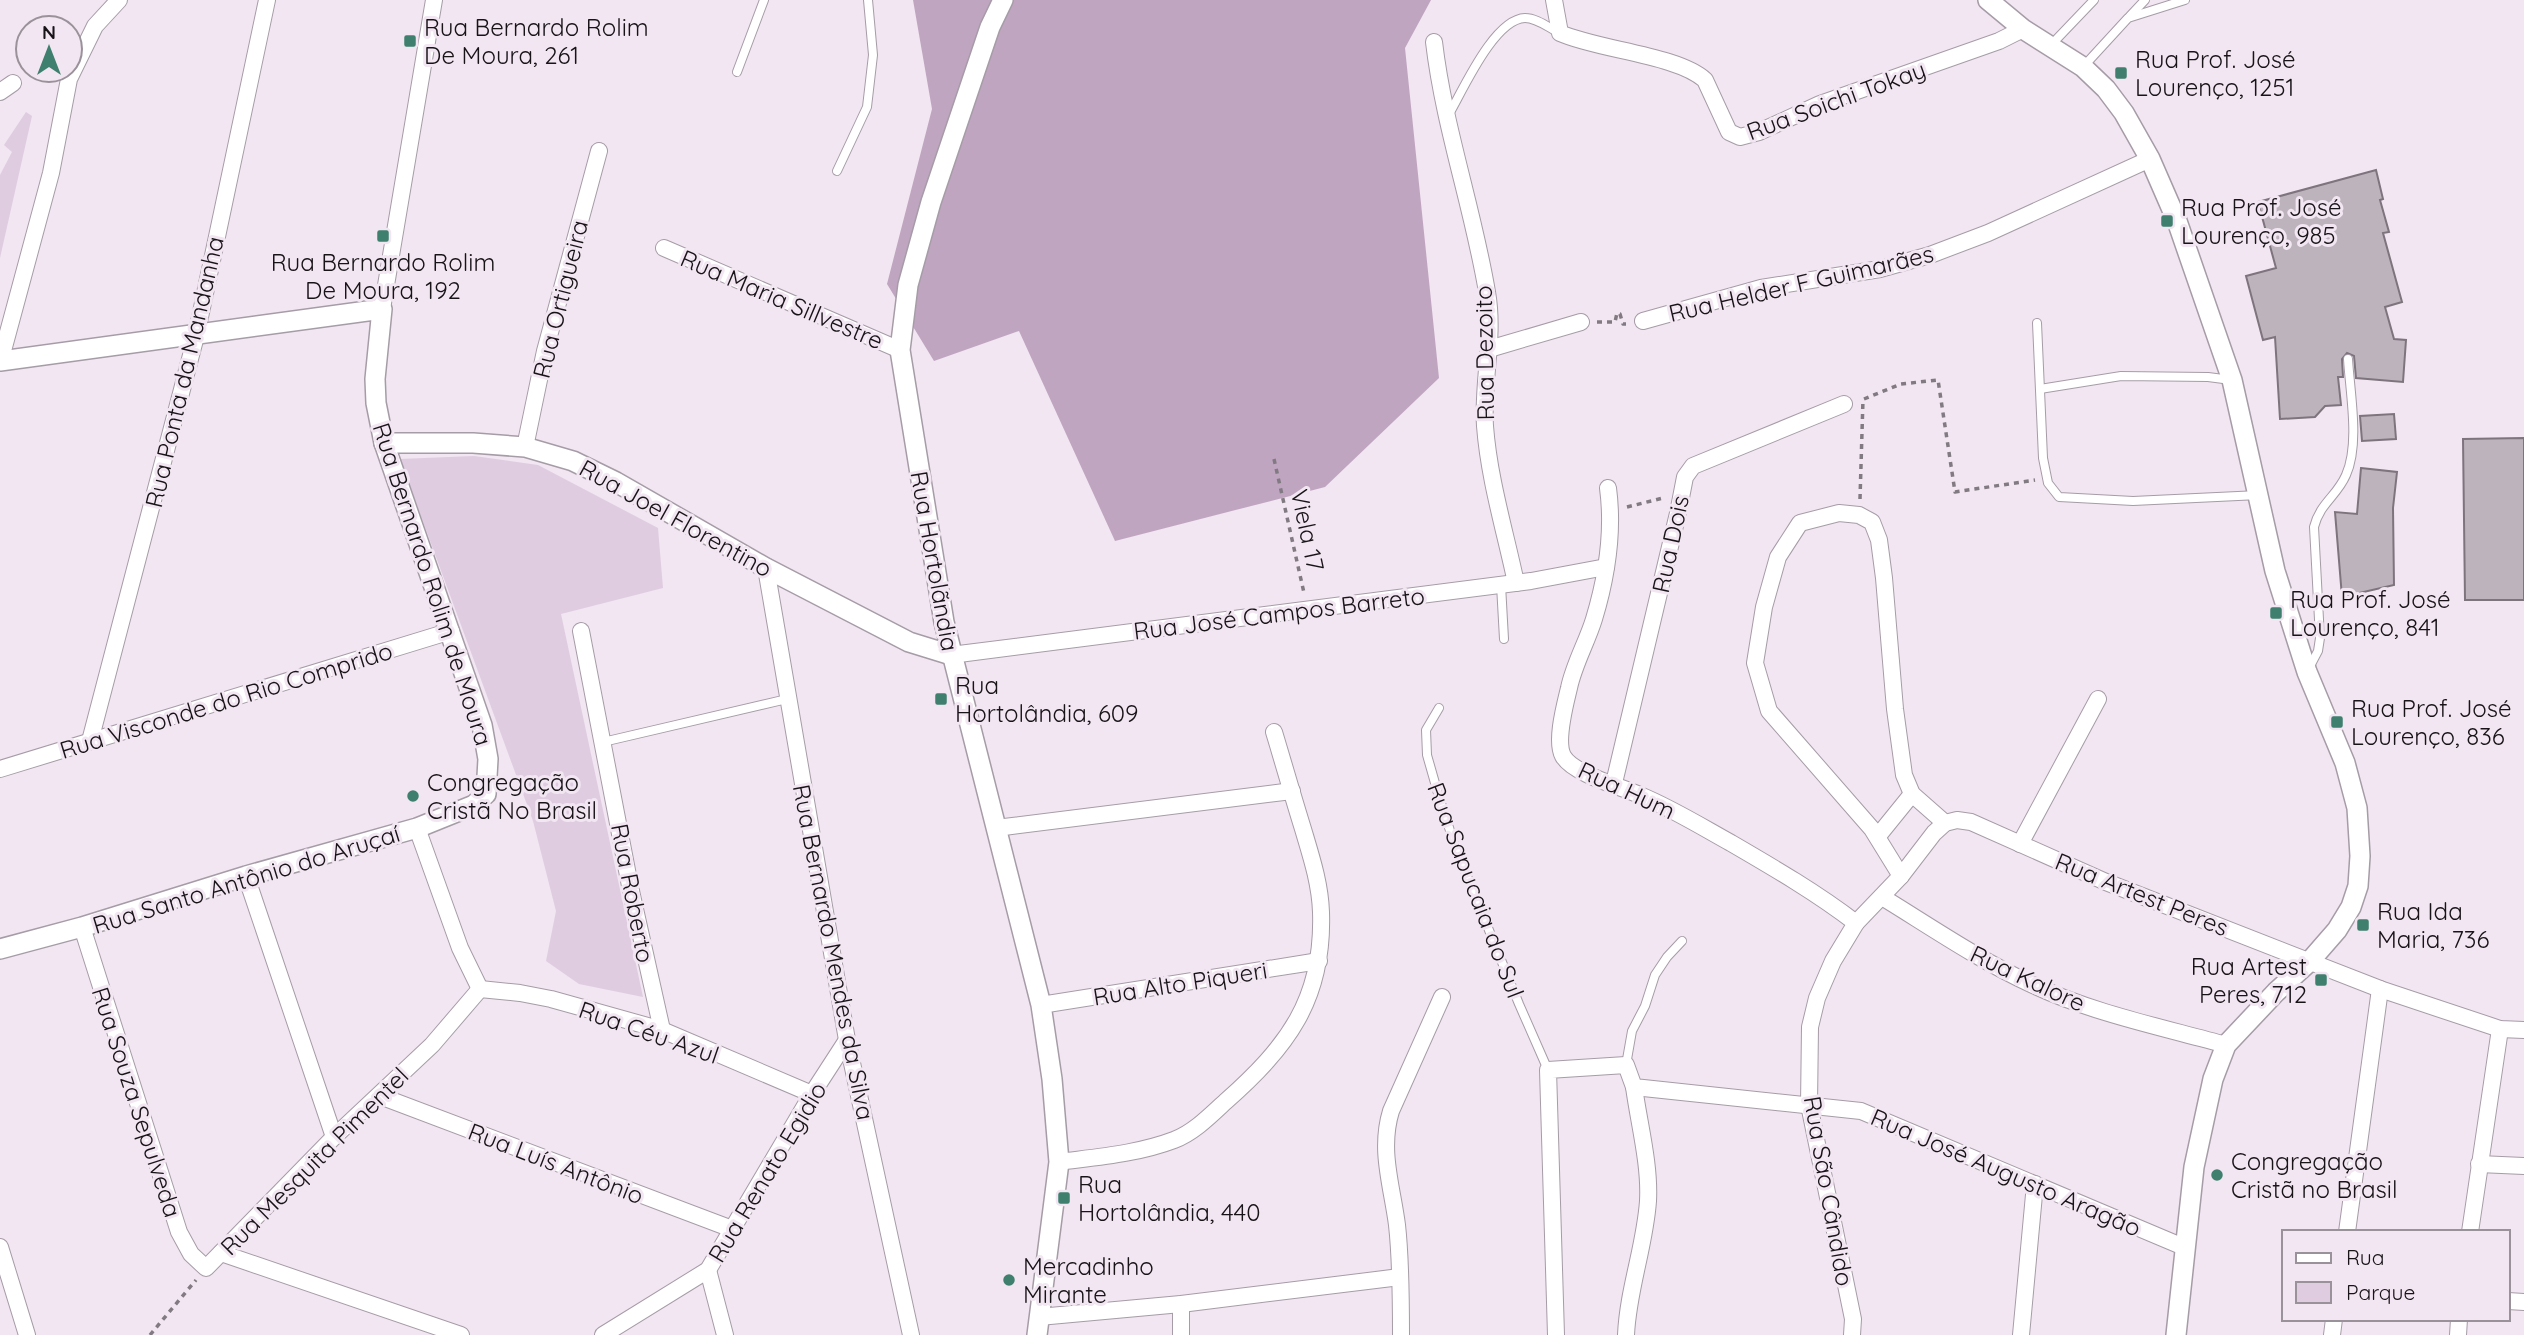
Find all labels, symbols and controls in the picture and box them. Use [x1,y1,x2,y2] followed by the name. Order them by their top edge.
[424,12,649,70] place label: Rua Bernardo Rolim De Moura, 261
[14,14,84,84] north arrow
[42,20,56,44] text: N
[402,33,418,49] marker: Rua Bernardo Rolim De Moura, 261
[2135,44,2296,102] place label: Rua Prof. José Lourenço, 1251
[1742,54,1930,146] street label: Rua Soichi Tokay
[2113,65,2129,81] marker: Rua Prof. José Lourenço, 1251
[2181,192,2342,250] place label: Rua Prof. José Lourenço, 985
[2159,213,2175,229] marker: Rua Prof. José Lourenço, 985
[526,217,594,381] street label: Rua Ortigueira
[375,228,391,244] marker: Rua Bernardo Rolim De Moura, 192
[138,234,230,510] street label: Rua Ponta da Mandanha
[1666,238,1936,328] street label: Rua Helder F Guimarães
[676,243,888,355] street label: Rua Maria Sillvestre
[271,247,495,305] place label: Rua Bernardo Rolim De Moura, 192
[1468,285,1500,421] street label: Rua Dezoito
[367,419,499,749] street label: Rua Bernardo Rolim de Moura
[574,453,778,583] street label: Rua Joel Florentino
[904,469,966,653] street label: Rua Hortolãndia
[1285,487,1331,573] street label: Viela 17
[1645,492,1695,596] street label: Rua Dois
[1132,580,1426,646] street label: Rua José Campos Barreto
[2290,584,2451,642] place label: Rua Prof. José Lourenço, 841
[2268,605,2284,621] marker: Rua Prof. José Lourenço, 841
[56,635,396,765] street label: Rua Visconde do Rio Comprido
[955,670,1138,728] place label: Rua Hortolândia, 609
[933,691,949,707] marker: Rua Hortolândia, 609
[2351,693,2512,751] place label: Rua Prof. José Lourenço, 836
[2329,714,2345,730] marker: Rua Prof. José Lourenço, 836
[1574,755,1680,825] street label: Rua Hum
[427,767,597,825] place label: Congregação Cristã No Brasil
[1421,778,1531,1002] street label: Rua Sapucaia do Sul
[787,782,881,1122] street label: Rua Bernardo Mendes da Silva
[405,788,421,804] marker: Congregação Cristã No Brasil
[89,818,404,940] street label: Rua Santo Antônio do Aruçaí
[605,821,661,965] street label: Rua Roberto
[2051,846,2233,942] street label: Rua Artest Peres
[2377,896,2489,954] place label: Rua Ida Maria, 736
[2355,917,2371,933] marker: Rua Ida Maria, 736
[1966,938,2090,1018] street label: Rua Kalore
[2191,951,2307,1009] place label: Rua Artest Peres, 712
[1091,954,1269,1012] street label: Rua Alto Piqueri
[2313,972,2329,988] marker: Rua Artest Peres, 712
[86,983,188,1221] street label: Rua Souza Sepulveda
[575,994,723,1070] street label: Rua Céu Azul
[214,1061,414,1261] street label: Rua Mesquita Pimentel
[701,1076,833,1268] street label: Rua Renato Egidio
[1798,1094,1860,1288] street label: Rua São Cândido
[1866,1101,2146,1243] street label: Rua José Augusto Aragão
[464,1116,648,1210] street label: Rua Luís Antônio
[2231,1146,2398,1204] place label: Congregação Cristã no Brasil
[2209,1167,2225,1183] marker: Congregação Cristã no Brasil
[1078,1169,1260,1227] place label: Rua Hortolândia, 440
[1056,1190,1072,1206] marker: Rua Hortolândia, 440
[2282,1230,2510,1321] legend
[2346,1244,2385,1270] text: Rua
[1023,1251,1154,1309] place label: Mercadinho Mirante
[1001,1272,1017,1288] marker: Mercadinho Mirante
[2346,1279,2415,1305] text: Parque

